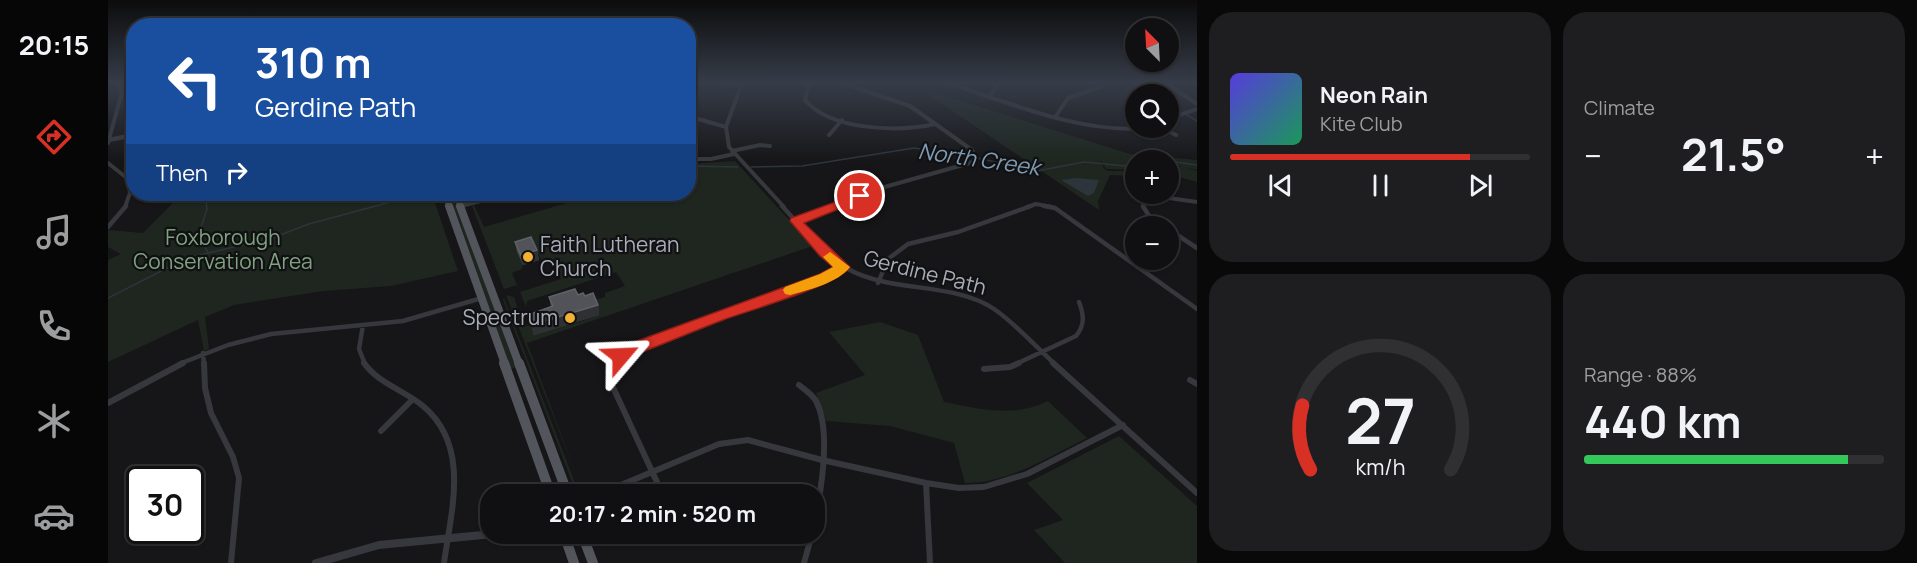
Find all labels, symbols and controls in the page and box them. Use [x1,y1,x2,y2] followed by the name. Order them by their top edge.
[1125,18,1179,72] north arrow
[1125,18,1179,270] map controls
[19,26,89,63] text: 20:15
[255,33,372,91] text: 310 m
[156,42,234,120] icon: left
[1320,80,1428,110] text: Neon Rain
[1125,84,1179,138] button: search
[255,88,416,125] text: Gerdine Path
[1584,94,1655,121] text: Climate
[1320,110,1403,137] text: Kite Club
[33,116,75,158] icon: directions
[1681,123,1786,185] text: 21.5°
[1584,133,1602,178] text: −
[1865,133,1884,178] text: +
[916,136,1045,183] water label: North Creek
[1125,150,1179,204] button: +
[220,156,253,189] icon: right
[156,158,208,188] text: Then
[1264,169,1297,202] icon: previous
[1364,169,1397,202] icon: pause
[1464,169,1497,202] icon: next
[834,170,885,221] pin
[843,179,876,212] icon: arrive
[33,211,75,253] icon: music
[1125,216,1179,270] button: −
[133,223,313,275] park label: Foxborough Conservation Area
[540,230,679,282] place label: Faith Lutheran Church
[861,243,989,301] street label: Gerdine Path
[521,250,535,264] marker: Faith Lutheran Church
[462,303,558,331] place label: Spectrum
[33,305,75,347] icon: phone
[563,311,577,325] marker: Spectrum
[589,324,653,388] position arrow
[1584,361,1697,388] text: Range · 88%
[1345,377,1415,463] text: 27
[1584,390,1741,452] text: 440 km
[33,400,75,442] icon: climate
[1355,452,1405,481] text: km/h
[126,466,204,544] speed limit sign: 30
[33,495,75,537] icon: car
[549,499,756,529] text: 20:17 · 2 min · 520 m

